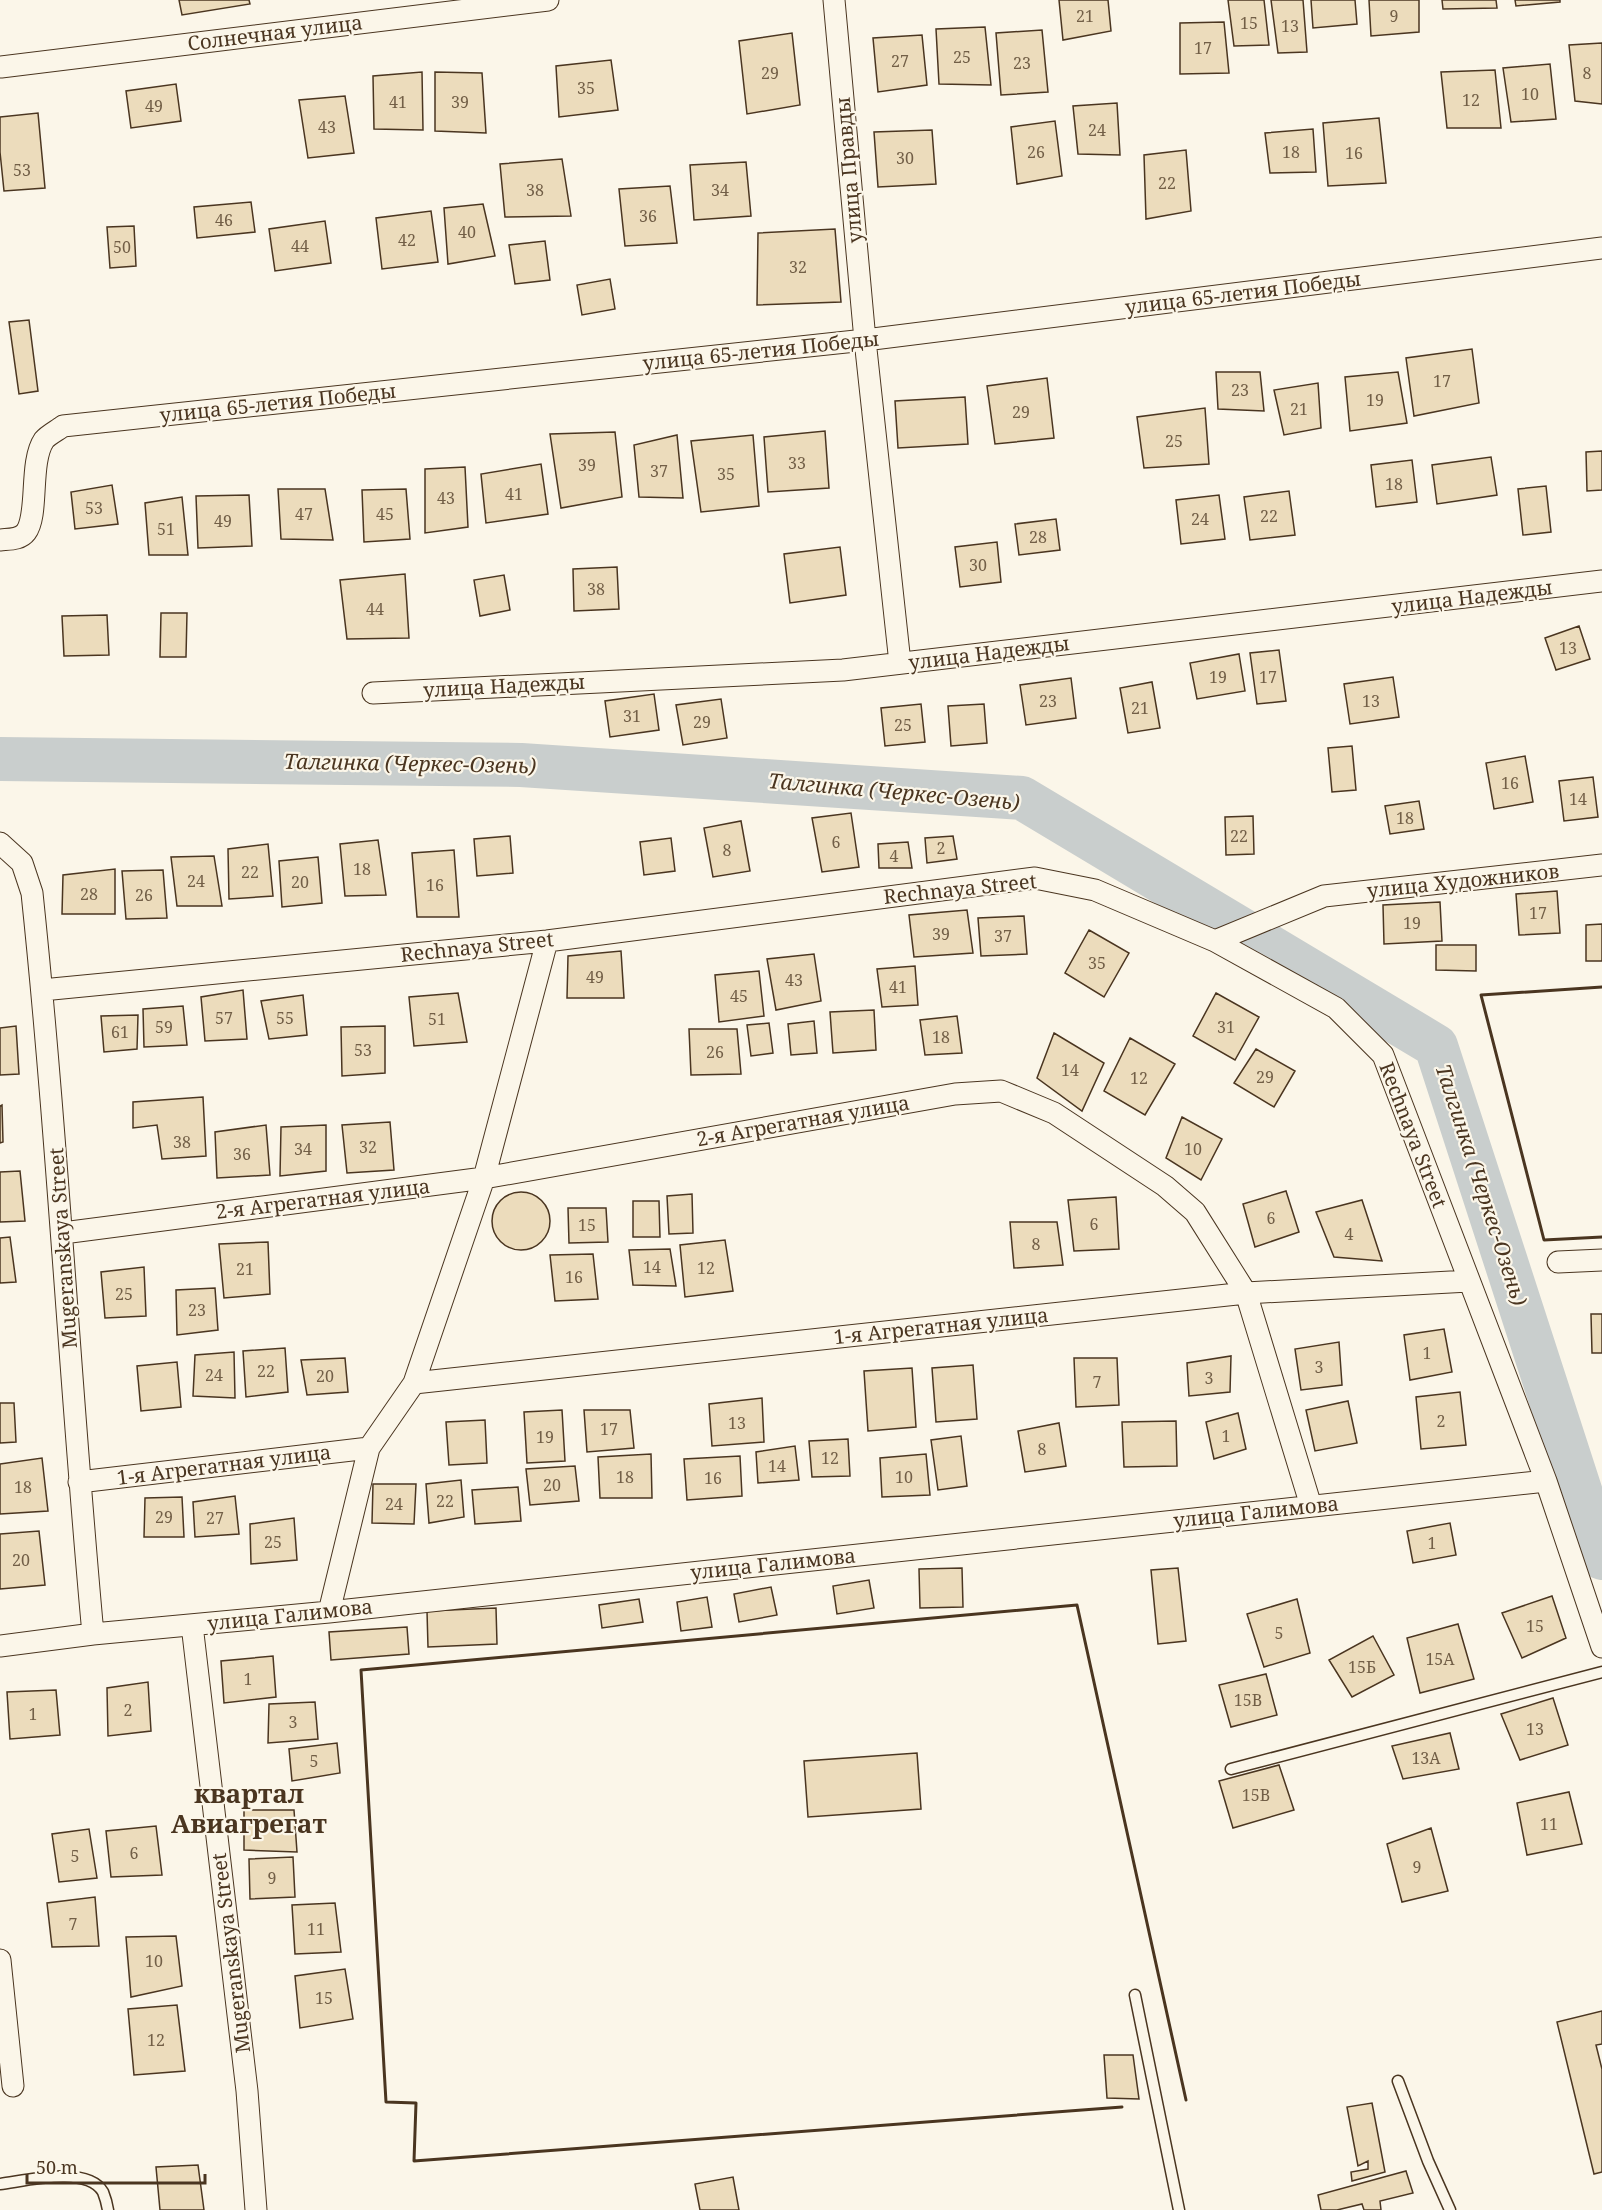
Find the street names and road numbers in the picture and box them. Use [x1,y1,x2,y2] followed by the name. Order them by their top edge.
[186,8,364,57] street label: Солнечная улица
[829,96,868,244] street label: улица Правды
[1123,265,1362,320] street label: улица 65-летия Победы
[641,325,881,376] street label: улица 65-летия Победы
[158,377,398,428] street label: улица 65-летия Победы
[1390,573,1554,620] street label: улица Надежды
[907,629,1071,676] street label: улица Надежды
[422,668,586,703] street label: улица Надежды
[1366,857,1560,904] street label: улица Художников
[882,867,1038,910] street label: Rechnaya Street
[399,925,555,968] street label: Rechnaya Street
[1373,1058,1454,1211] street label: Rechnaya Street
[694,1088,911,1153] street label: 2-я Агрегатная улица
[42,1147,83,1349] street label: Mugeranskaya Street
[214,1172,432,1225] street label: 2-я Агрегатная улица
[832,1301,1050,1350] street label: 1-я Агрегатная улица
[115,1438,333,1491] street label: 1-я Агрегатная улица
[1172,1489,1340,1534] street label: улица Галимова
[689,1541,857,1586] street label: улица Галимова
[206,1592,374,1637] street label: улица Галимова
[205,1852,256,2055] street label: Mugeranskaya Street

